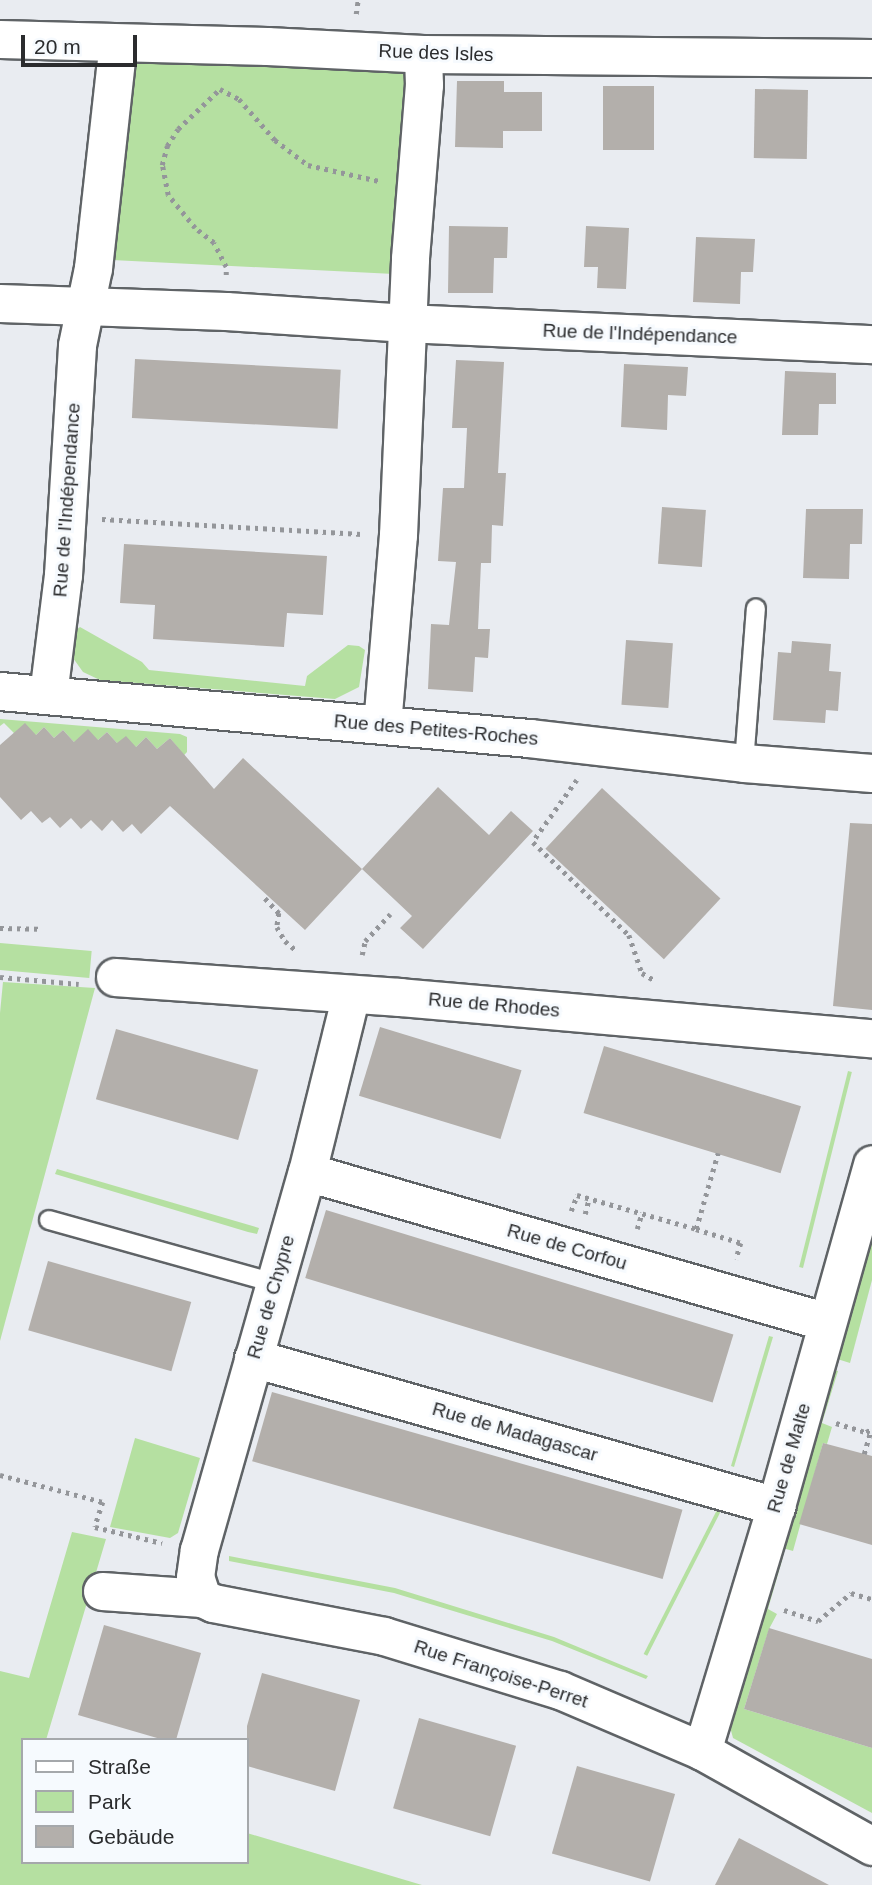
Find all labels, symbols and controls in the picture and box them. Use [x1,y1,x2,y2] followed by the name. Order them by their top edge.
[24,21,140,65] scale bar
[34,35,81,58] text: 20 m
[378,40,494,66] street label: Rue des Isles
[542,319,738,349] street label: Rue de l'Indépendance
[49,402,85,598] street label: Rue de l'Indépendance
[333,710,539,750] street label: Rue des Petites-Roches
[427,988,561,1022] street label: Rue de Rhodes
[504,1219,630,1275] street label: Rue de Corfou
[242,1232,300,1362] street label: Rue de Chypre
[430,1397,600,1467] street label: Rue de Madagascar
[762,1401,816,1515] street label: Rue de Malte
[411,1635,591,1713] street label: Rue Françoise-Perret
[21,1738,248,1864] legend
[88,1755,151,1778] text: Straße
[88,1790,131,1813] text: Park
[88,1825,174,1848] text: Gebäude

